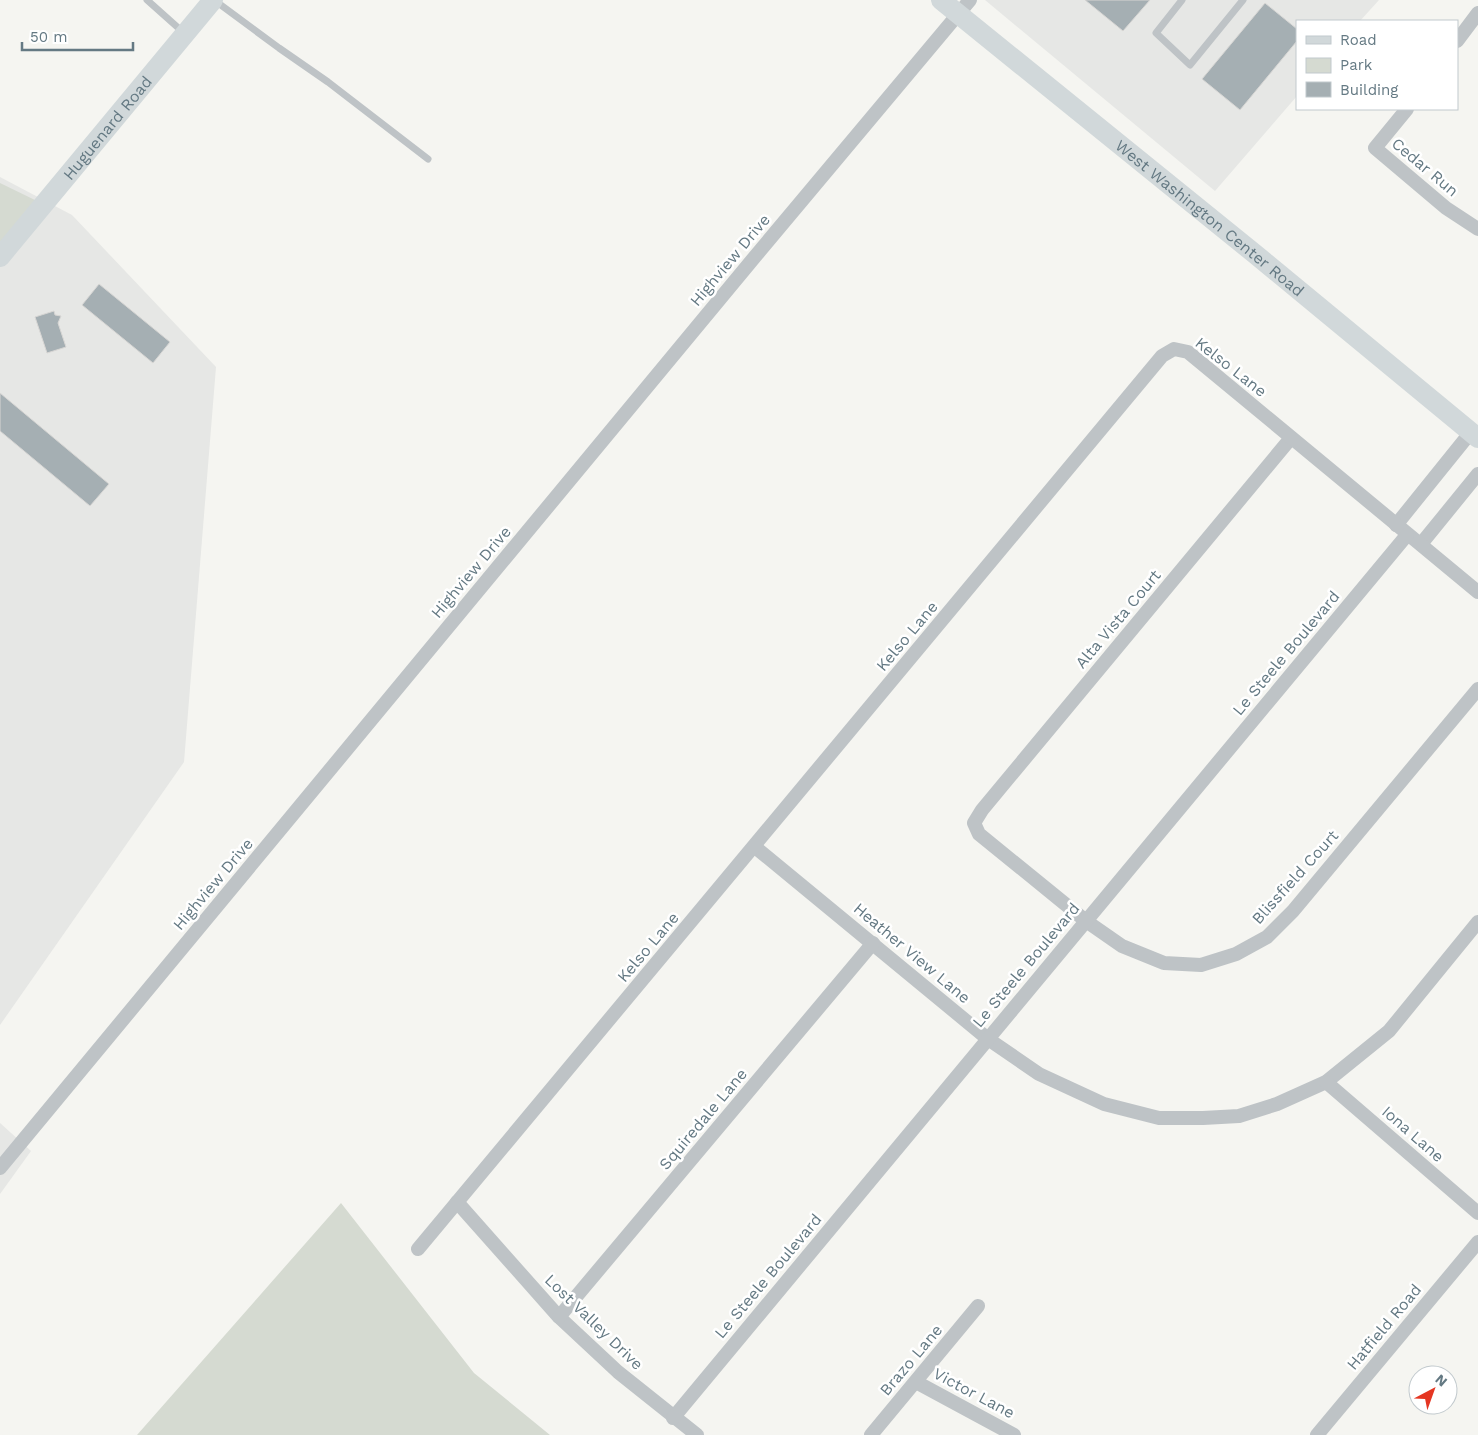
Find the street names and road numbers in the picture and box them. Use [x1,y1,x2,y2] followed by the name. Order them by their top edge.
[59,72,156,183] street label: Huguenard Road
[1388,134,1462,200] street label: Cedar Run
[1112,136,1308,300] street label: West Washington Center Road
[686,210,774,310] street label: Highview Drive
[1192,333,1270,401] street label: Kelso Lane
[427,522,515,622] street label: Highview Drive
[1071,566,1165,672] street label: Alta Vista Court
[1228,587,1344,719] street label: Le Steele Boulevard
[872,597,942,675] street label: Kelso Lane
[1248,826,1342,928] street label: Blissfield Court
[169,834,257,934] street label: Highview Drive
[850,899,974,1007] street label: Heather View Lane
[968,899,1084,1031] street label: Le Steele Boulevard
[613,908,683,986] street label: Kelso Lane
[655,1064,751,1174] street label: Squiredale Lane
[1378,1102,1448,1166] street label: Iona Lane
[710,1210,826,1342] street label: Le Steele Boulevard
[541,1270,647,1374] street label: Lost Valley Drive
[1343,1280,1425,1374] street label: Hatfield Road
[876,1321,946,1399] street label: Brazo Lane
[930,1364,1018,1422] street label: Victor Lane

